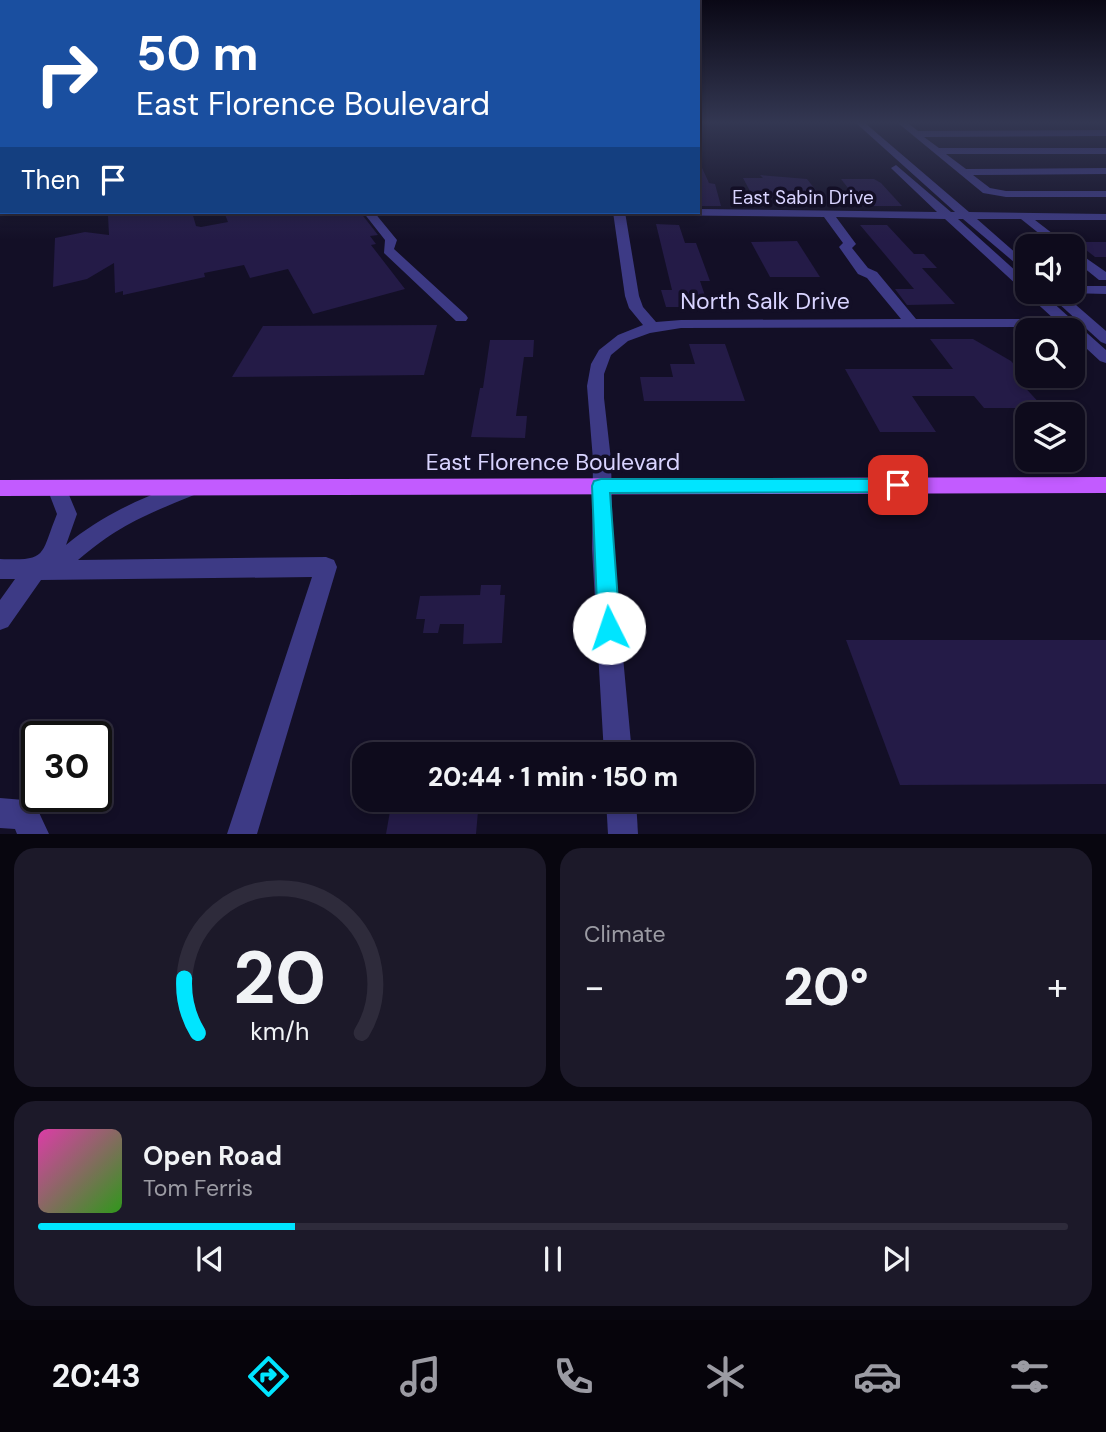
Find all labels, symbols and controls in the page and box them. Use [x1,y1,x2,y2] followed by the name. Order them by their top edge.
[136,21,259,85] text: 50 m
[21,28,112,119] icon: right
[136,83,490,125] text: East Florence Boulevard
[94,161,132,199] icon: arrive
[21,163,80,197] text: Then
[732,185,874,210] street label: East Sabin Drive
[1015,234,1085,472] map controls
[1015,234,1085,304] button: sound
[680,286,850,316] street label: North Salk Drive
[1015,318,1085,388] button: search
[1015,402,1085,472] button: layers
[426,447,680,477] street label: East Florence Boulevard
[868,455,928,515] pin
[879,466,917,504] icon: arrive
[572,591,646,665] position arrow
[21,721,112,812] speed limit sign: 30
[428,760,678,794] text: 20:44 · 1 min · 150 m
[584,919,666,949] text: Climate
[234,932,326,1027] text: 20
[783,953,869,1021] text: 20°
[584,962,605,1012] text: −
[1047,962,1068,1012] text: +
[250,1015,310,1048] text: km/h
[143,1139,282,1173] text: Open Road
[143,1173,253,1203] text: Tom Ferris
[191,1240,229,1278] icon: previous
[534,1240,572,1278] icon: pause
[877,1240,915,1278] icon: next
[244,1352,293,1401] icon: directions
[396,1352,445,1401] icon: music
[549,1352,598,1401] icon: phone
[701,1352,750,1401] icon: climate
[853,1352,902,1401] icon: car
[1005,1352,1054,1401] icon: filters
[52,1355,141,1397] text: 20:43

